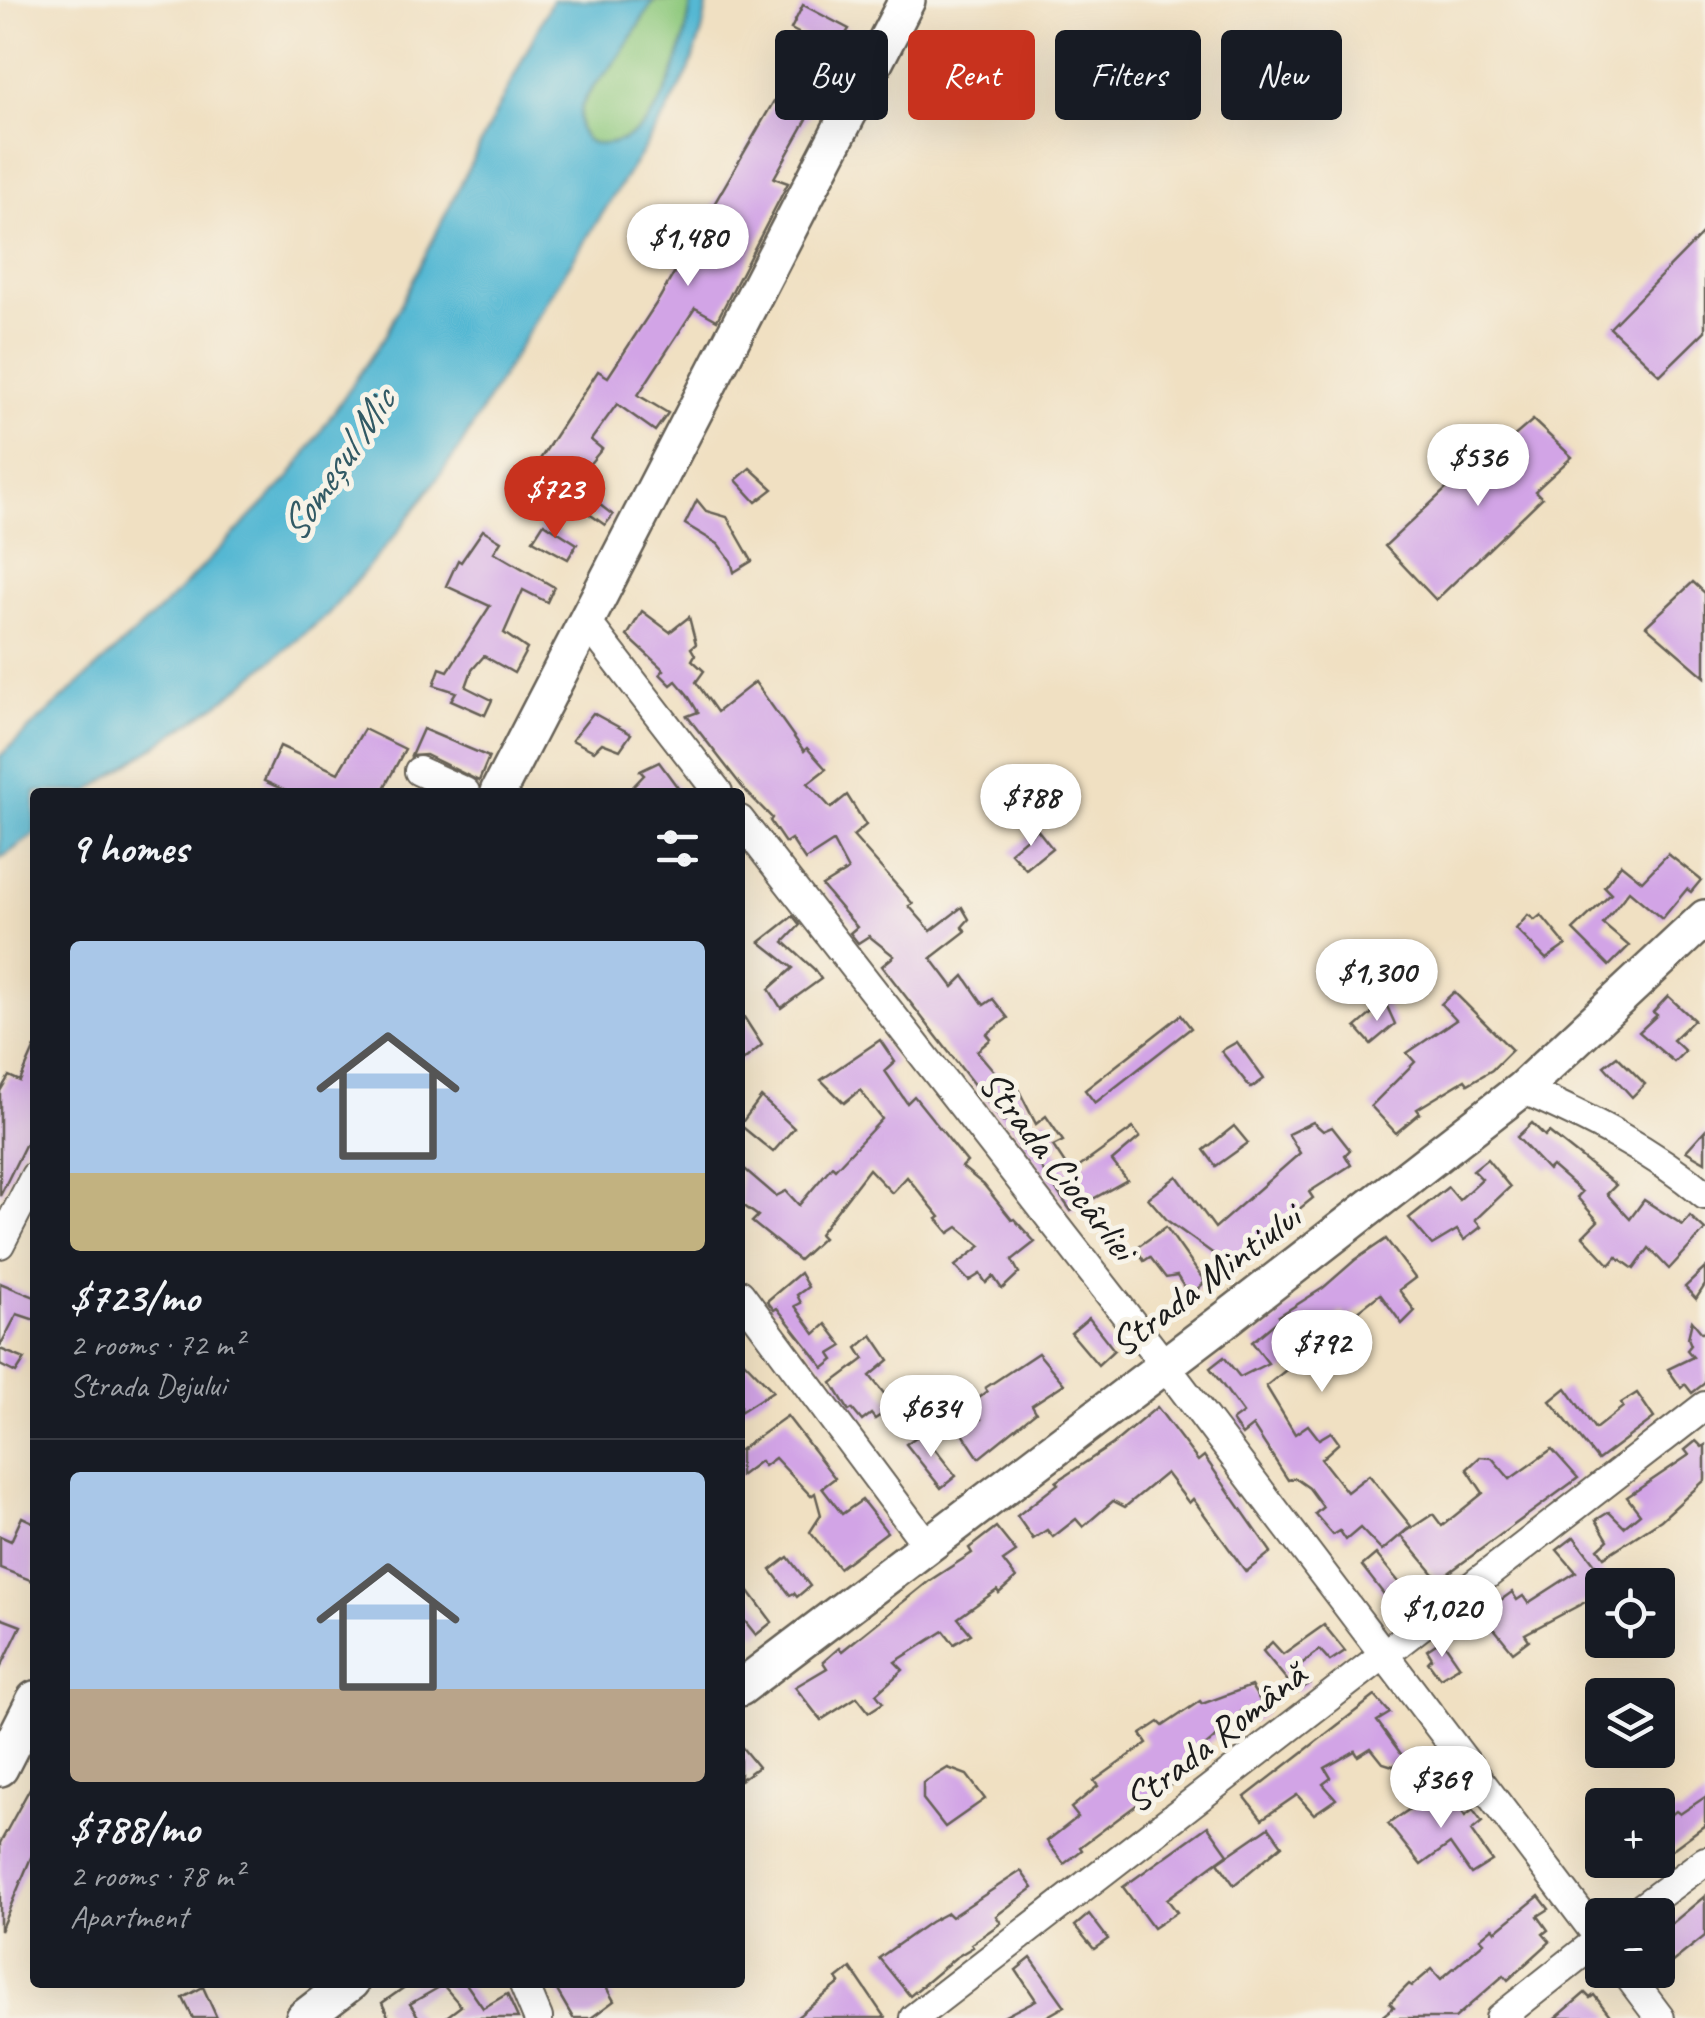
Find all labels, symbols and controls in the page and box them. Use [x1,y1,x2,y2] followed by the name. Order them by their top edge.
[775,30,888,120] chip: Buy
[908,30,1035,120] chip: Rent
[1055,30,1201,120] chip: Filters
[1221,30,1342,120] chip: New
[607,204,769,289] pin: $1,480
[649,216,727,257] text: $1,480
[267,374,410,551] water label: Someșul Mic
[1419,424,1537,509] pin: $536
[1449,436,1507,477] text: $536
[496,456,614,541] pin: $723
[526,468,584,509] text: $723
[972,764,1090,849] pin: $788
[1002,776,1060,817] text: $788
[650,821,705,876] icon: filters
[70,822,188,875] text: 9 homes
[1296,939,1458,1024] pin: $1,300
[1338,951,1416,992] text: $1,300
[298,1006,478,1186] icon: home
[968,1060,1151,1274] street label: Strada Ciocârliei
[1100,1189,1314,1368] street label: Strada Mintiului
[70,1271,199,1324] text: $723/mo
[1263,1310,1381,1395] pin: $792
[1293,1322,1351,1363] text: $792
[70,1324,243,1365] text: 2 rooms · 72 m²
[70,1365,226,1406] text: Strada Dejului
[872,1375,990,1460] pin: $634
[902,1387,960,1428] text: $634
[298,1537,478,1717] icon: home
[1585,1568,1675,1988] map controls
[1585,1568,1675,1658] button: locate
[1361,1575,1523,1660] pin: $1,020
[1403,1587,1481,1628] text: $1,020
[1114,1648,1319,1824] street label: Strada Română
[1585,1678,1675,1768] button: layers
[1382,1746,1500,1831] pin: $369
[1412,1758,1470,1799] text: $369
[1585,1788,1675,1878] button: +
[70,1802,199,1855] text: $788/mo
[70,1855,243,1896] text: 2 rooms · 78 m²
[70,1896,188,1937] text: Apartment
[1585,1898,1675,1988] button: −

